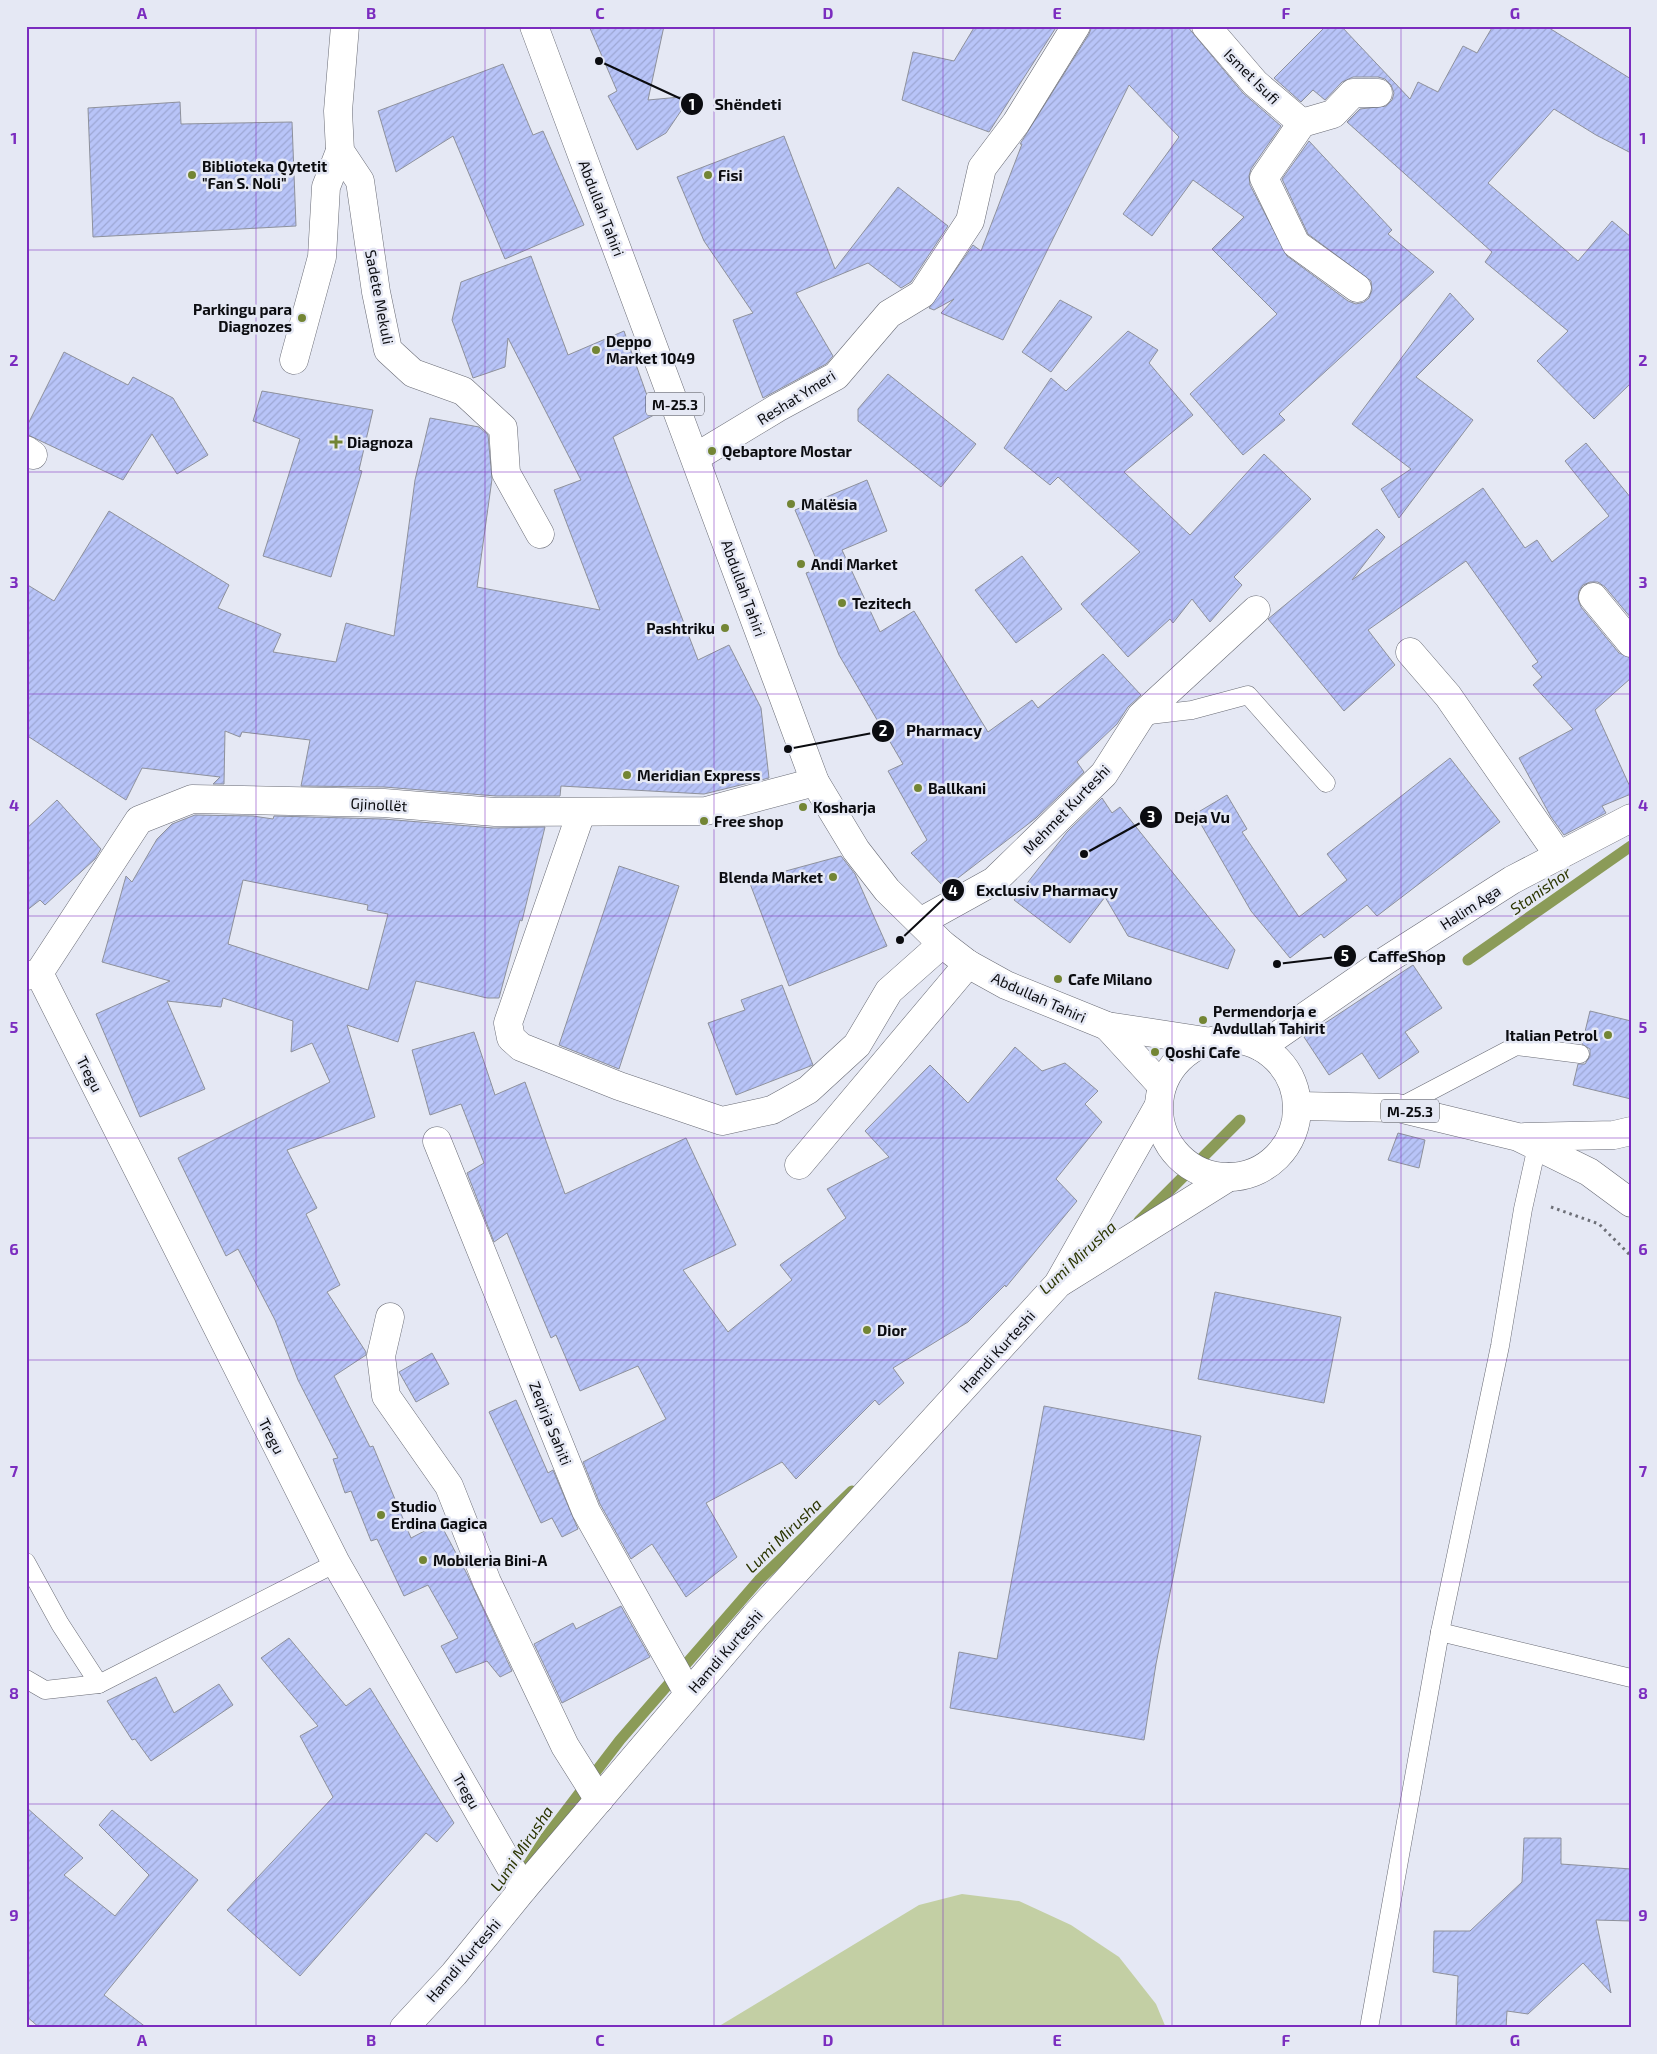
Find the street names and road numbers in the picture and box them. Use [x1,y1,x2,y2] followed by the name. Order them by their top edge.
[1221,45,1283,107] street label: Ismet Isufi
[575,157,629,259] street label: Abdullah Tahiri
[362,248,398,346] street label: Sadete Mekuli
[753,366,839,428] street label: Reshat Ymeri
[646,392,704,416] road number: M-25.3
[718,537,770,639] street label: Abdullah Tahiri
[1019,761,1113,857] street label: Mehmet Kurteshi
[350,794,408,815] street label: Gjinollët
[1436,881,1504,933] street label: Halim Aga
[989,968,1089,1026] street label: Abdullah Tahiri
[73,1053,107,1095] street label: Tregu
[1381,1100,1439,1122] road number: M-25.3
[955,1306,1039,1396] street label: Hamdi Kurteshi
[525,1379,576,1468] street label: Zeqirja Sahiti
[255,1415,289,1457] street label: Tregu
[684,1606,766,1696] street label: Hamdi Kurteshi
[450,1770,484,1812] street label: Tregu
[422,1915,504,2005] street label: Hamdi Kurteshi

